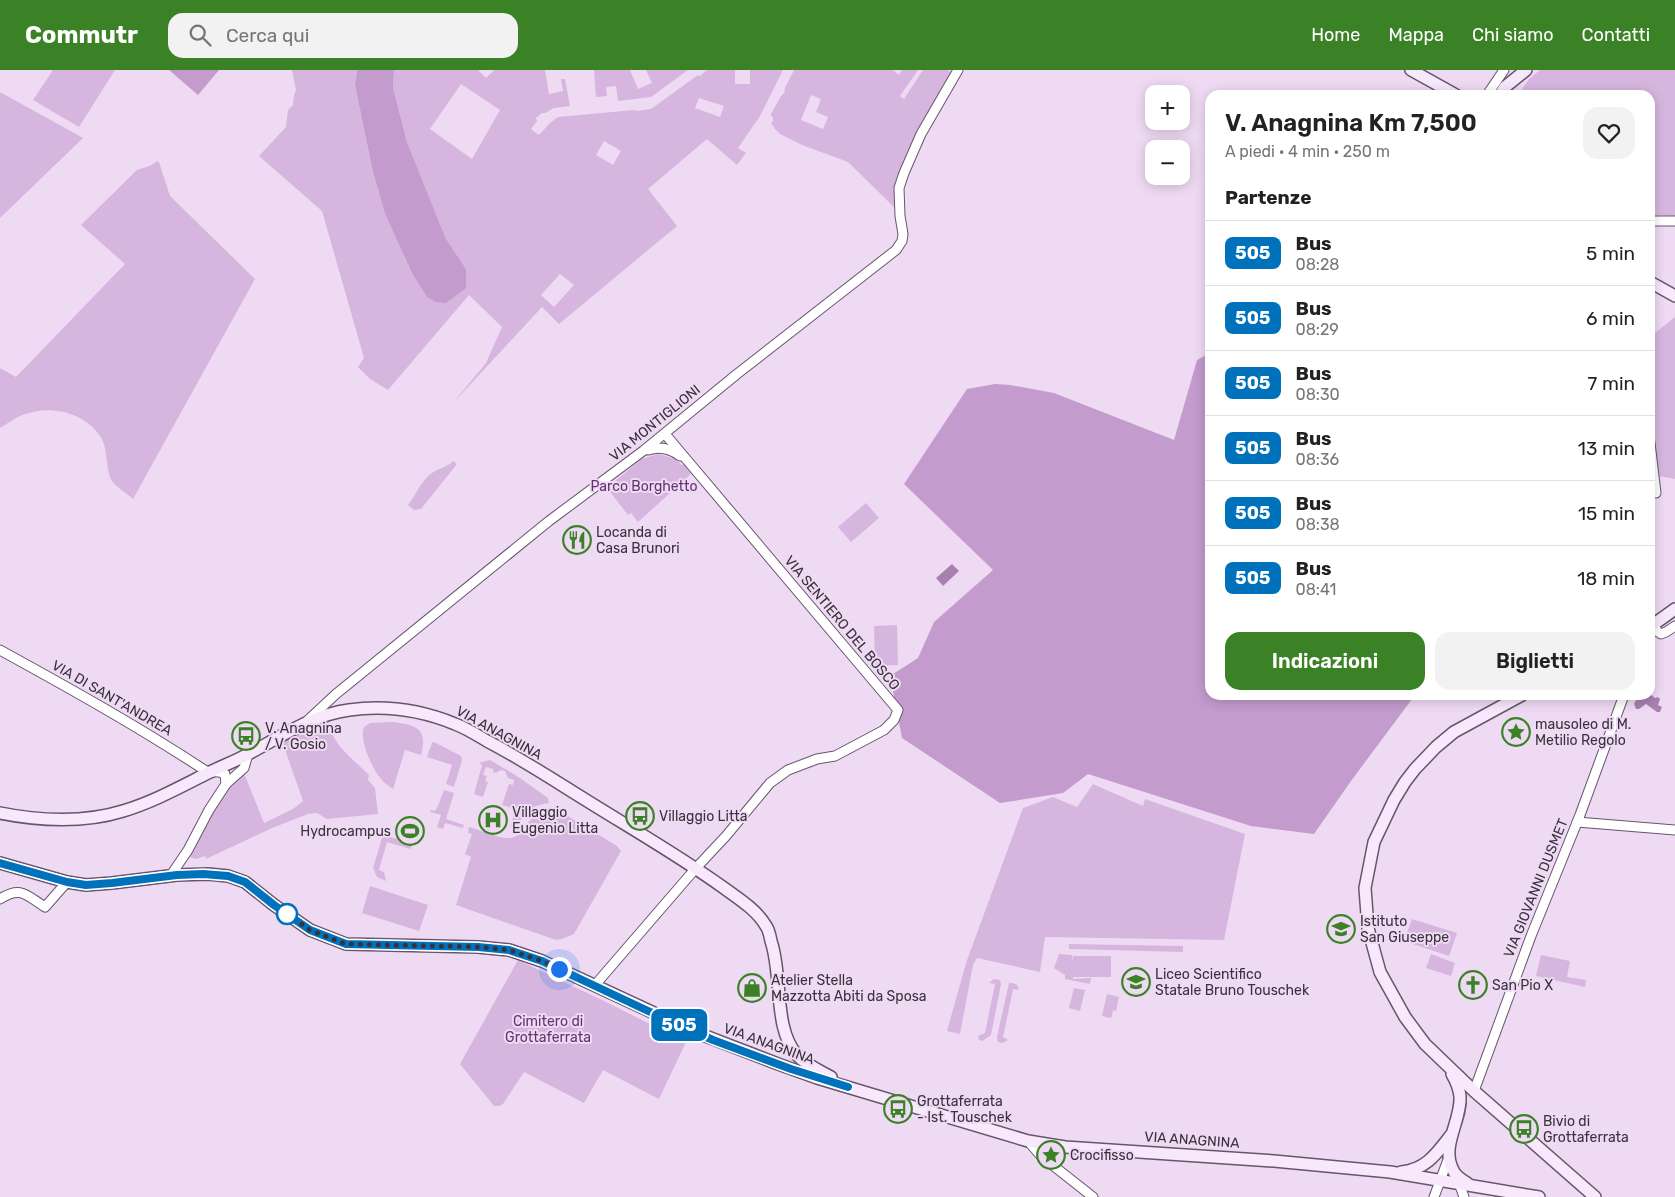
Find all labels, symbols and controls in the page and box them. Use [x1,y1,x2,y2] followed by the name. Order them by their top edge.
[168,13,518,58] search box
[25,21,138,49] text: Commutr
[186,21,214,49] icon: search
[226,24,309,47] text: Cerca qui
[1311,24,1360,46] text: Home
[1388,24,1444,46] text: Mappa
[1472,24,1554,46] text: Chi siamo
[1582,24,1650,46] text: Contatti
[1145,85,1190,185] map controls
[1145,85,1190,130] button: +
[1583,107,1635,159] button: heart
[1225,109,1477,137] text: V. Anagnina Km 7,500
[1145,140,1190,185] button: −
[1225,142,1390,161] text: A piedi · 4 min · 250 m
[1225,186,1312,209] text: Partenze
[1296,232,1332,255] text: Bus
[1235,242,1271,264] text: 505
[1586,242,1635,265] text: 5 min
[1296,255,1340,274] text: 08:28
[1296,297,1332,320] text: Bus
[1235,307,1271,329] text: 505
[1586,307,1635,330] text: 6 min
[1296,320,1339,339] text: 08:29
[1296,362,1332,385] text: Bus
[1235,372,1271,394] text: 505
[1588,372,1635,395] text: 7 min
[606,381,704,465] street label: VIA MONTIGLIONI
[1296,385,1340,404] text: 08:30
[1296,427,1332,450] text: Bus
[1235,437,1271,459] text: 505
[1578,437,1635,460] text: 13 min
[1296,450,1339,469] text: 08:36
[590,478,698,495] park label: Parco Borghetto
[1296,492,1332,515] text: Bus
[1235,502,1271,524] text: 505
[1578,502,1635,525] text: 15 min
[1296,515,1340,534] text: 08:38
[596,524,680,557] place label: Locanda di Casa Brunori
[562,525,592,555] restaurant icon: Locanda di Casa Brunori
[781,552,903,694] street label: VIA SENTIERO DEL BOSCO
[1296,557,1332,580] text: Bus
[1235,567,1271,589] text: 505
[1577,567,1635,590] text: 18 min
[1296,580,1336,599] text: 08:41
[1225,632,1425,690] button: Indicazioni
[1435,632,1635,690] button: Biglietti
[49,657,176,740] street label: VIA DI SANT'ANDREA
[453,702,545,764] street label: VIA ANAGNINA
[1535,716,1631,749] place label: mausoleo di M. Metilio Regolo
[1501,717,1531,747] place icon: mausoleo di M. Metilio Regolo
[265,720,342,753] place label: V. Anagnina / V. Gosio
[231,721,261,751] bus stop icon: V. Anagnina / V. Gosio
[625,801,655,831] bus stop icon: Villaggio Litta
[512,804,598,837] place label: Villaggio Eugenio Litta
[478,805,508,835] hospital icon: Villaggio Eugenio Litta
[659,808,748,825] place label: Villaggio Litta
[395,816,425,846] sports icon: Hydrocampus
[1500,816,1572,960] street label: VIA GIOVANNI DUSMET
[300,823,391,840] place label: Hydrocampus
[276,903,298,925] unlabelled marker
[1360,913,1449,946] place label: Istituto San Giuseppe
[1326,914,1356,944] school or university icon: Istituto San Giuseppe
[547,957,572,982] your location
[1155,966,1310,999] place label: Liceo Scientifico Statale Bruno Touschek
[1121,967,1151,997] school or university icon: Liceo Scientifico Statale Bruno Touschek
[1458,970,1488,1000] church icon: San Pio X
[771,972,927,1005] place label: Atelier Stella Mazzotta Abiti da Sposa
[737,973,767,1003] shop icon: Atelier Stella Mazzotta Abiti da Sposa
[1492,977,1553,994] place label: San Pio X
[650,1009,708,1041] line badge: 505
[505,1013,591,1046] park label: Cimitero di Grottaferrata
[661,1014,697,1036] text: 505
[721,1020,817,1069] street label: VIA ANAGNINA
[917,1093,1013,1126] place label: Grottaferrata - Ist. Touschek
[883,1094,913,1124] bus stop icon: Grottaferrata - Ist. Touschek
[1543,1113,1629,1146] place label: Bivio di Grottaferrata
[1509,1114,1539,1144] bus stop icon: Bivio di Grottaferrata
[1144,1128,1241,1152] street label: VIA ANAGNINA
[1036,1140,1066,1170] place icon: Crocifisso
[1070,1147,1134,1164] place label: Crocifisso

